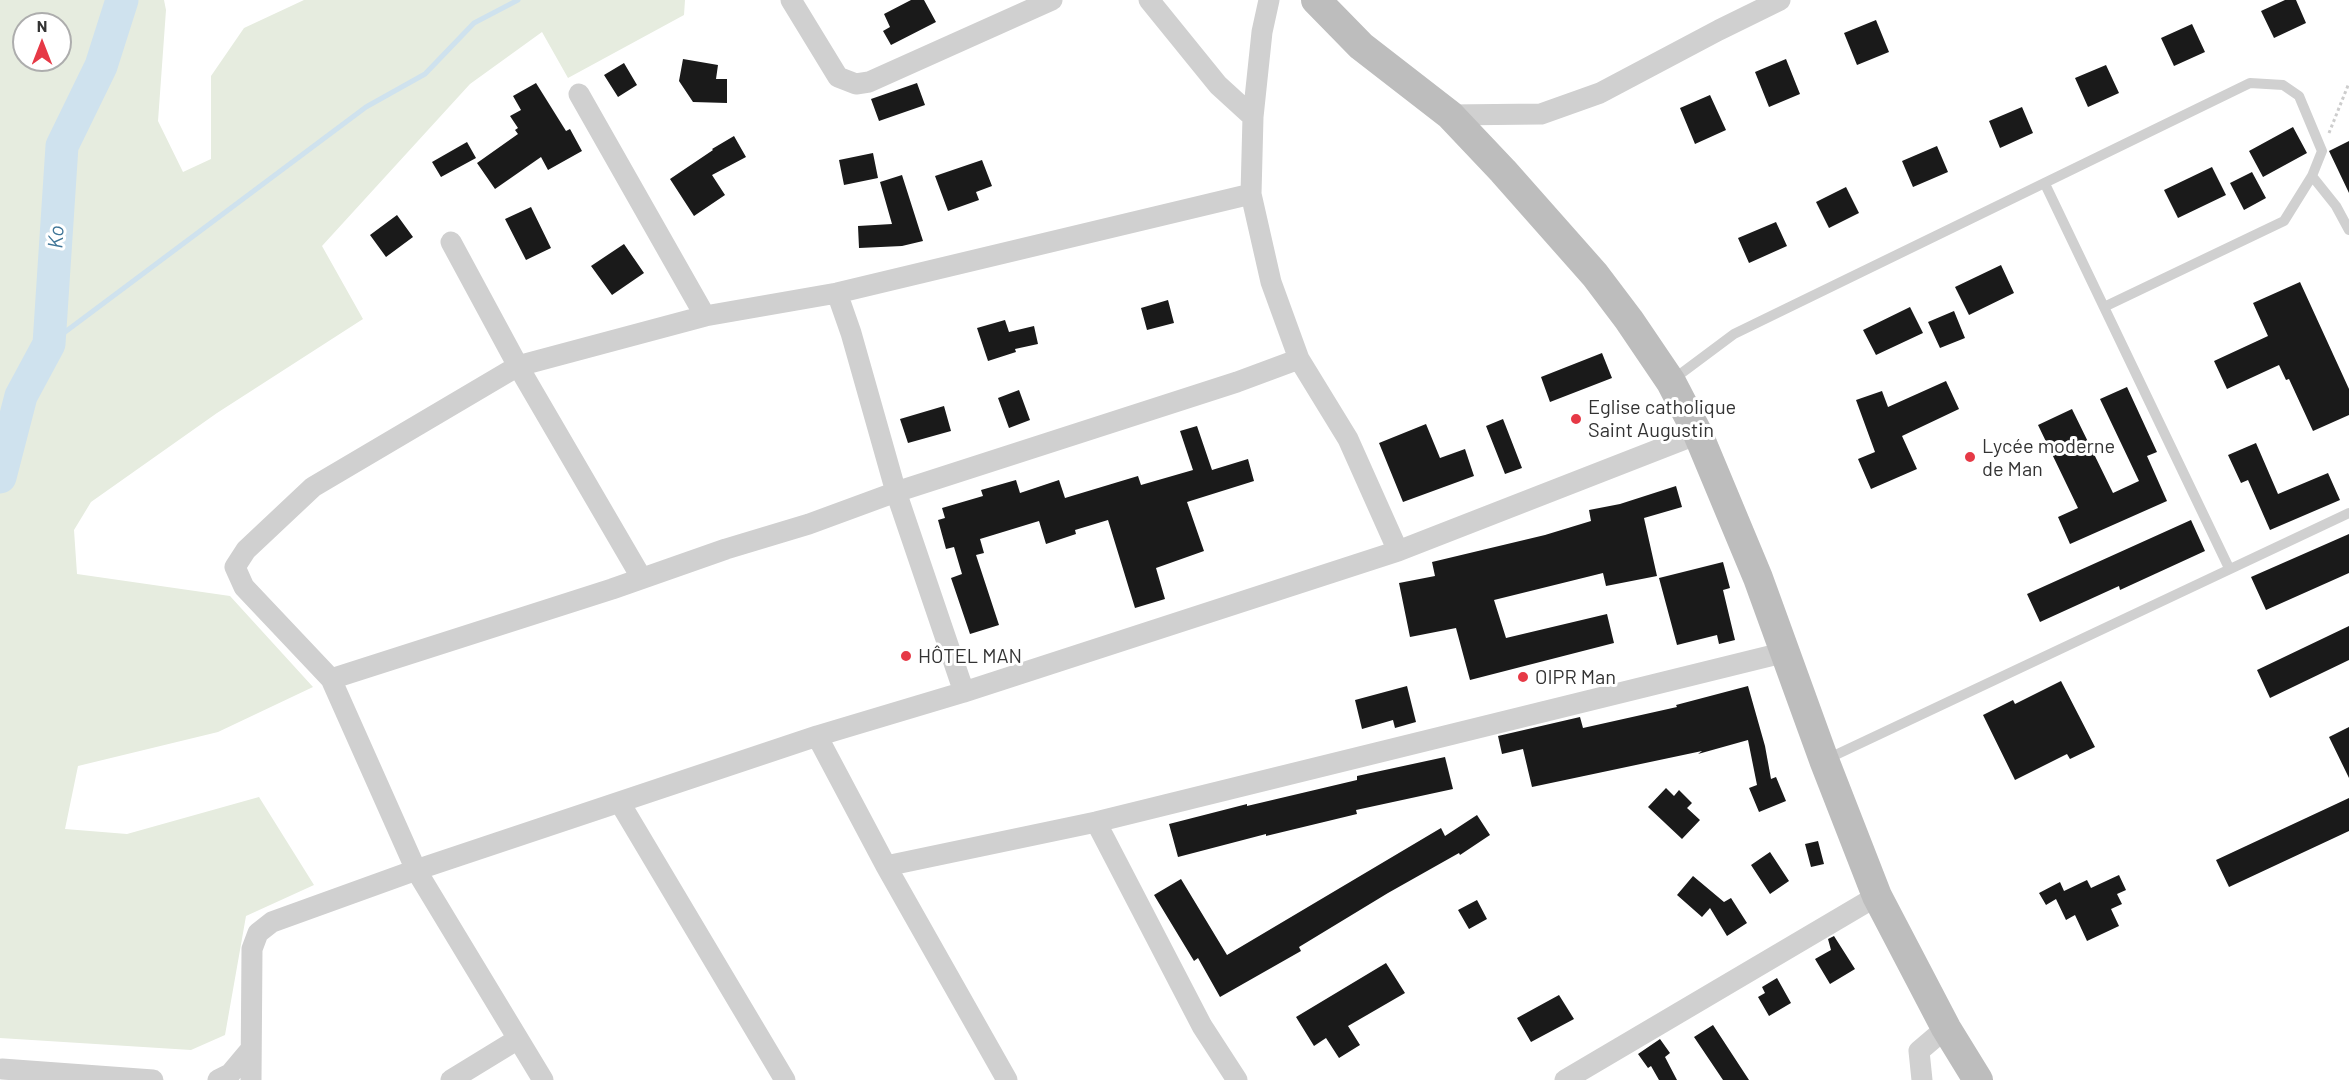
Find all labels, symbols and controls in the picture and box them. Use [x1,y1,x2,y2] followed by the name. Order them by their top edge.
[12,12,72,72] north arrow
[37,16,47,35] text: N
[43,225,69,249] water label: Ko
[1588,395,1736,442] place label: Eglise catholique Saint Augustin
[1569,412,1583,426] marker: Eglise catholique Saint Augustin
[1982,434,2115,481] place label: Lycée moderne de Man
[1963,450,1977,464] marker: Lycée moderne de Man
[918,644,1022,668] place label: HÔTEL MAN
[899,649,913,663] marker: HÔTEL MAN
[1535,665,1616,689] place label: OIPR Man
[1516,670,1530,684] marker: OIPR Man

